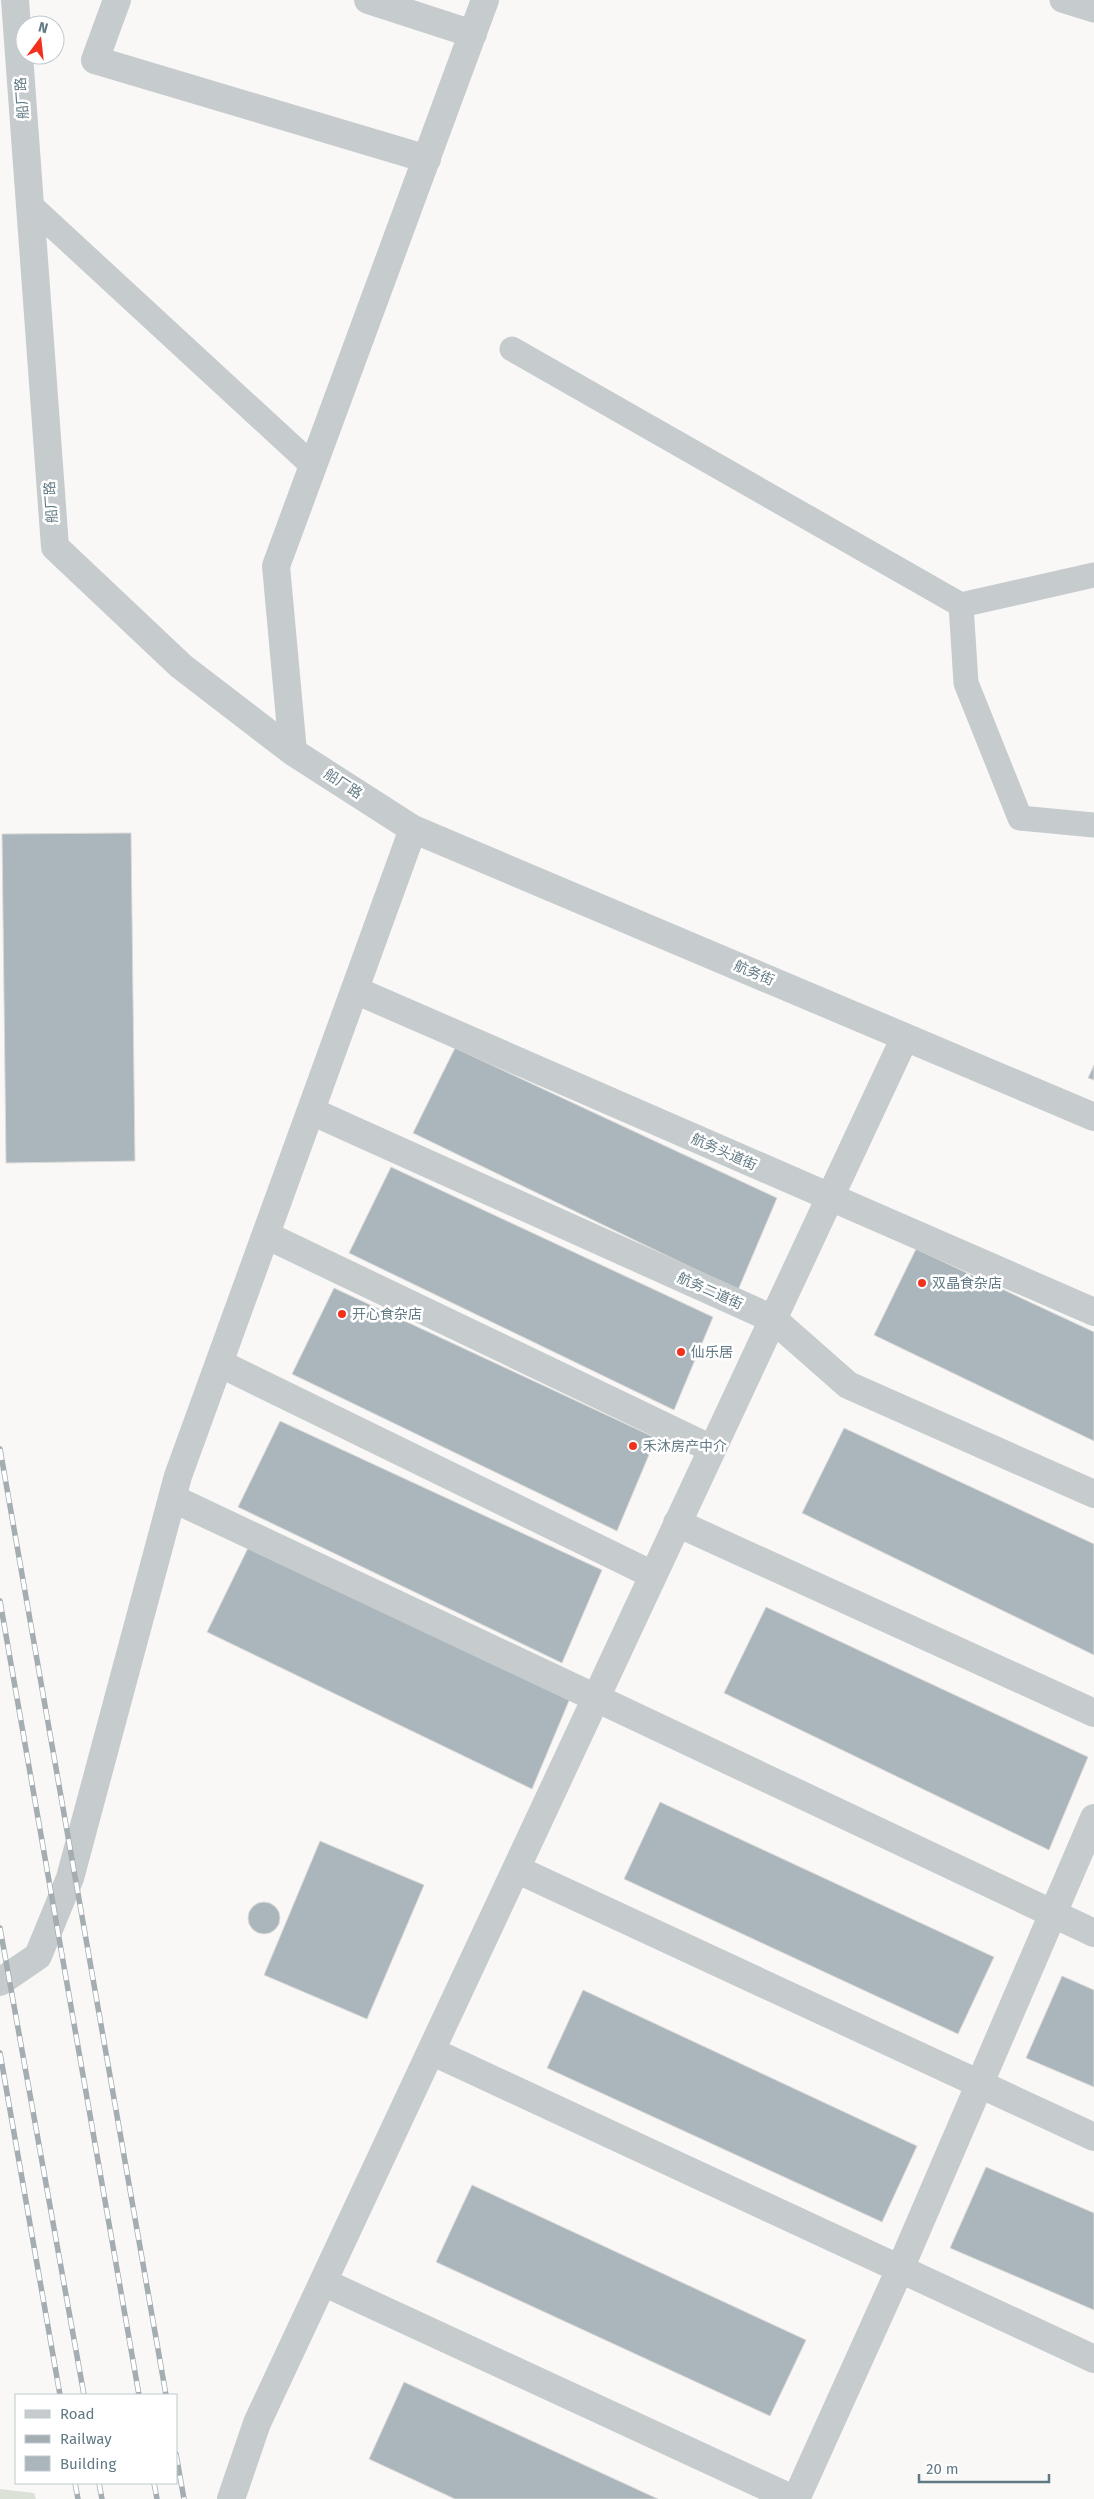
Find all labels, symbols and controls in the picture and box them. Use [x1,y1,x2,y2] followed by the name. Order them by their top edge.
[15,15,65,65] north arrow
[37,19,50,37] text: N
[12,76,32,120] street label: 船厂路
[41,480,61,524] street label: 船厂路
[321,765,365,803] street label: 船厂路
[731,957,777,989] street label: 航务街
[689,1130,759,1174] street label: 航务头道街
[675,1269,745,1313] street label: 航务二道街
[932,1275,1002,1292] place label: 双晶食杂店
[916,1277,928,1289] marker: 双晶食杂店
[352,1306,422,1323] place label: 开心食杂店
[336,1308,348,1320] marker: 开心食杂店
[691,1344,733,1361] place label: 仙乐居
[675,1346,687,1358] marker: 仙乐居
[643,1438,727,1455] place label: 禾沐房产中介
[627,1440,639,1452] marker: 禾沐房产中介
[15,2394,178,2484] legend
[60,2405,95,2423] text: Road
[60,2430,112,2448] text: Railway
[919,2452,1049,2484] scale bar
[60,2455,116,2473] text: Building
[926,2460,959,2478] text: 20 m

